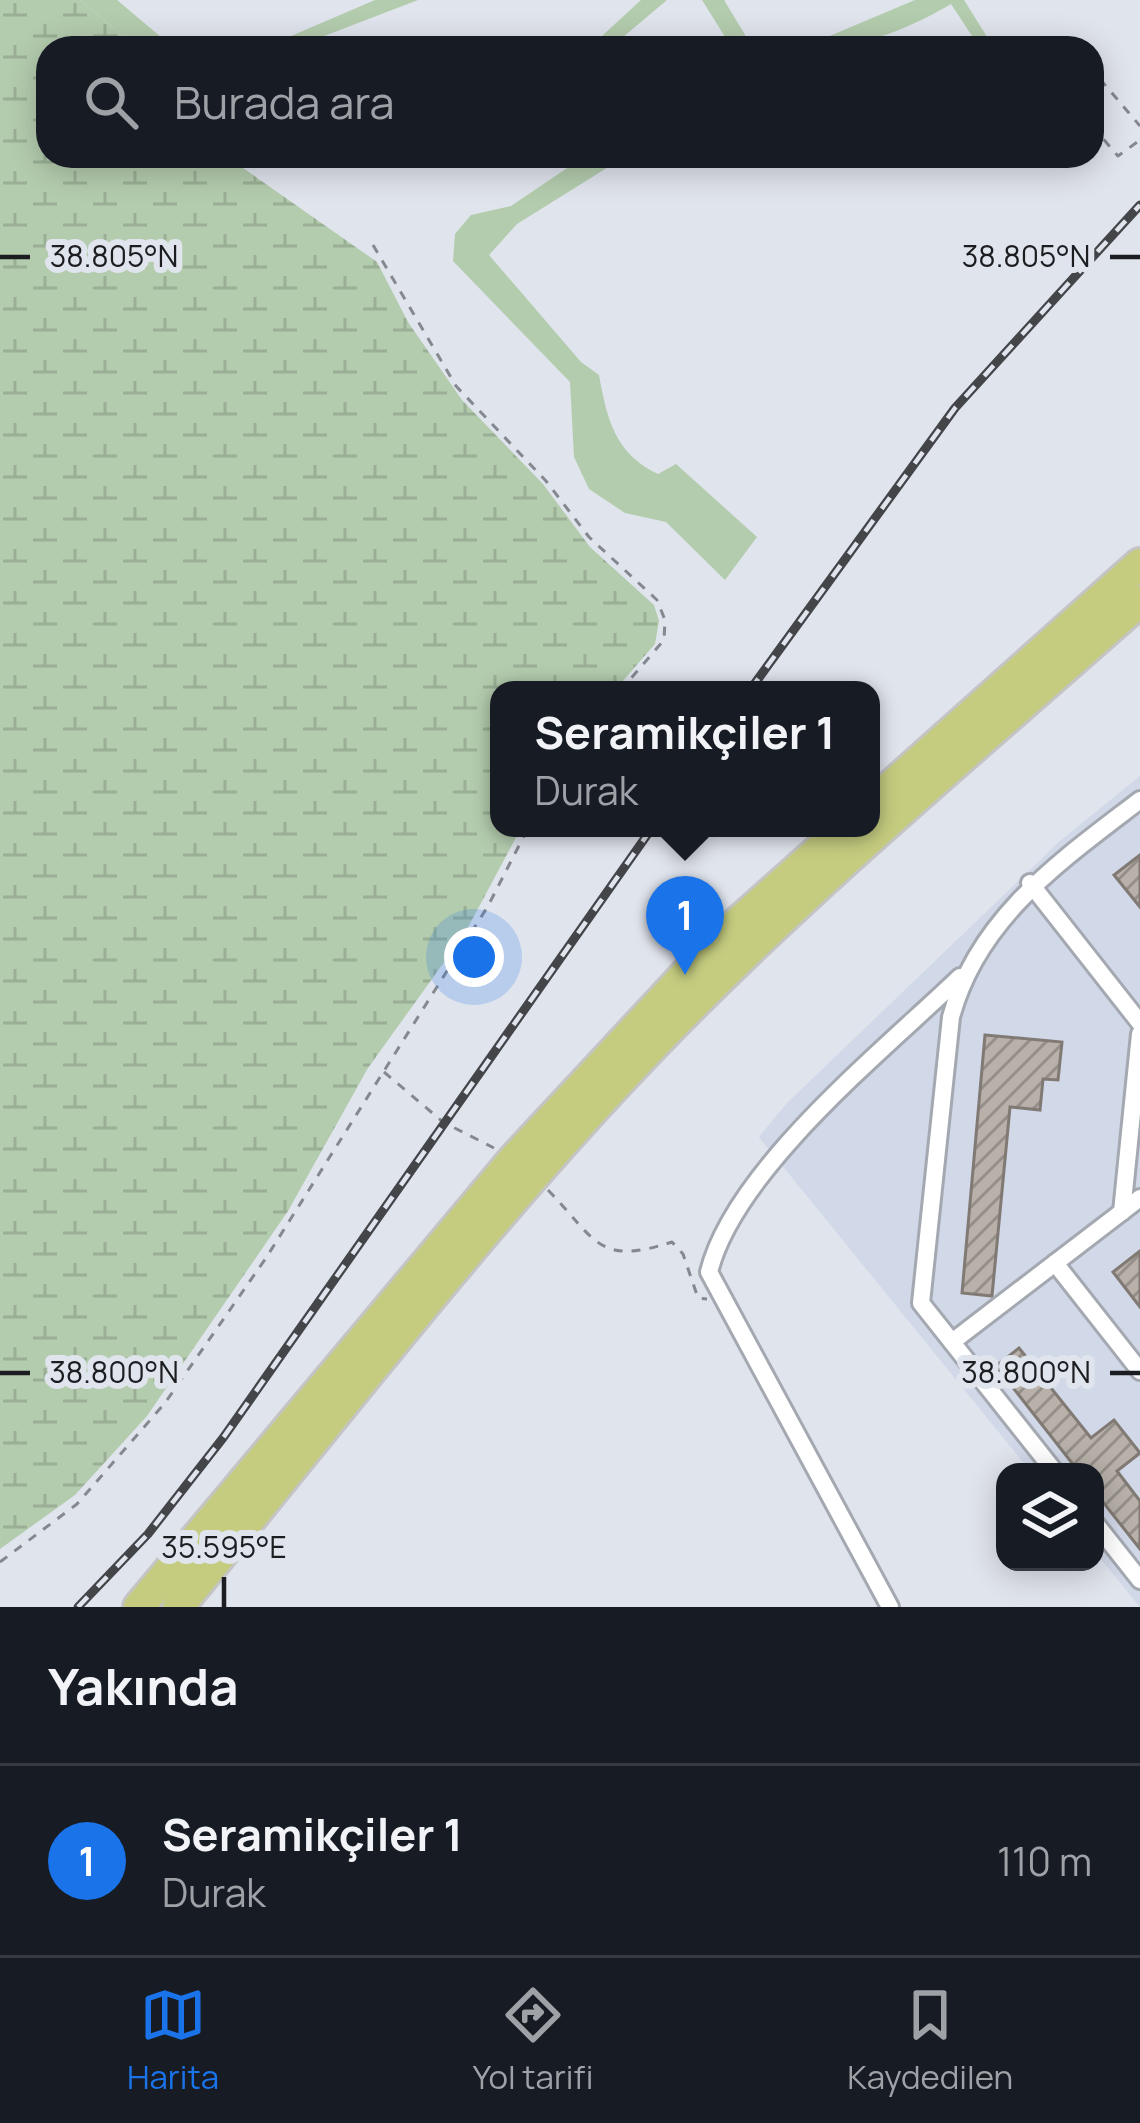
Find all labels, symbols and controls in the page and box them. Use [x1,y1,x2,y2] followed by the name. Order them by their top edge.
[36,36,1104,168] search box
[78,69,144,135] icon: search
[174,71,395,133] text: Burada ara
[50,235,178,276] text: 38.805°N
[962,235,1090,276] text: 38.805°N
[490,681,880,837] popup
[534,701,836,763] text: Seramikçiler 1
[534,763,638,817] text: Durak
[646,876,724,975] pin: 1
[444,927,504,987] your location
[49,1351,179,1392] text: 38.800°N
[961,1351,1091,1392] text: 38.800°N
[996,1463,1104,1571] map controls
[996,1463,1104,1571] button: layers
[161,1526,287,1567] text: 35.595°E
[48,1651,239,1720] text: Yakında
[162,1803,463,1865] text: Seramikçiler 1
[78,1834,96,1888] text: 1
[997,1834,1092,1888] text: 110 m
[162,1865,266,1919] text: Durak
[127,1982,219,2099] tab: Harita
[473,1982,593,2099] tab: Yol tarifi
[847,1982,1013,2099] tab: Kaydedilen

